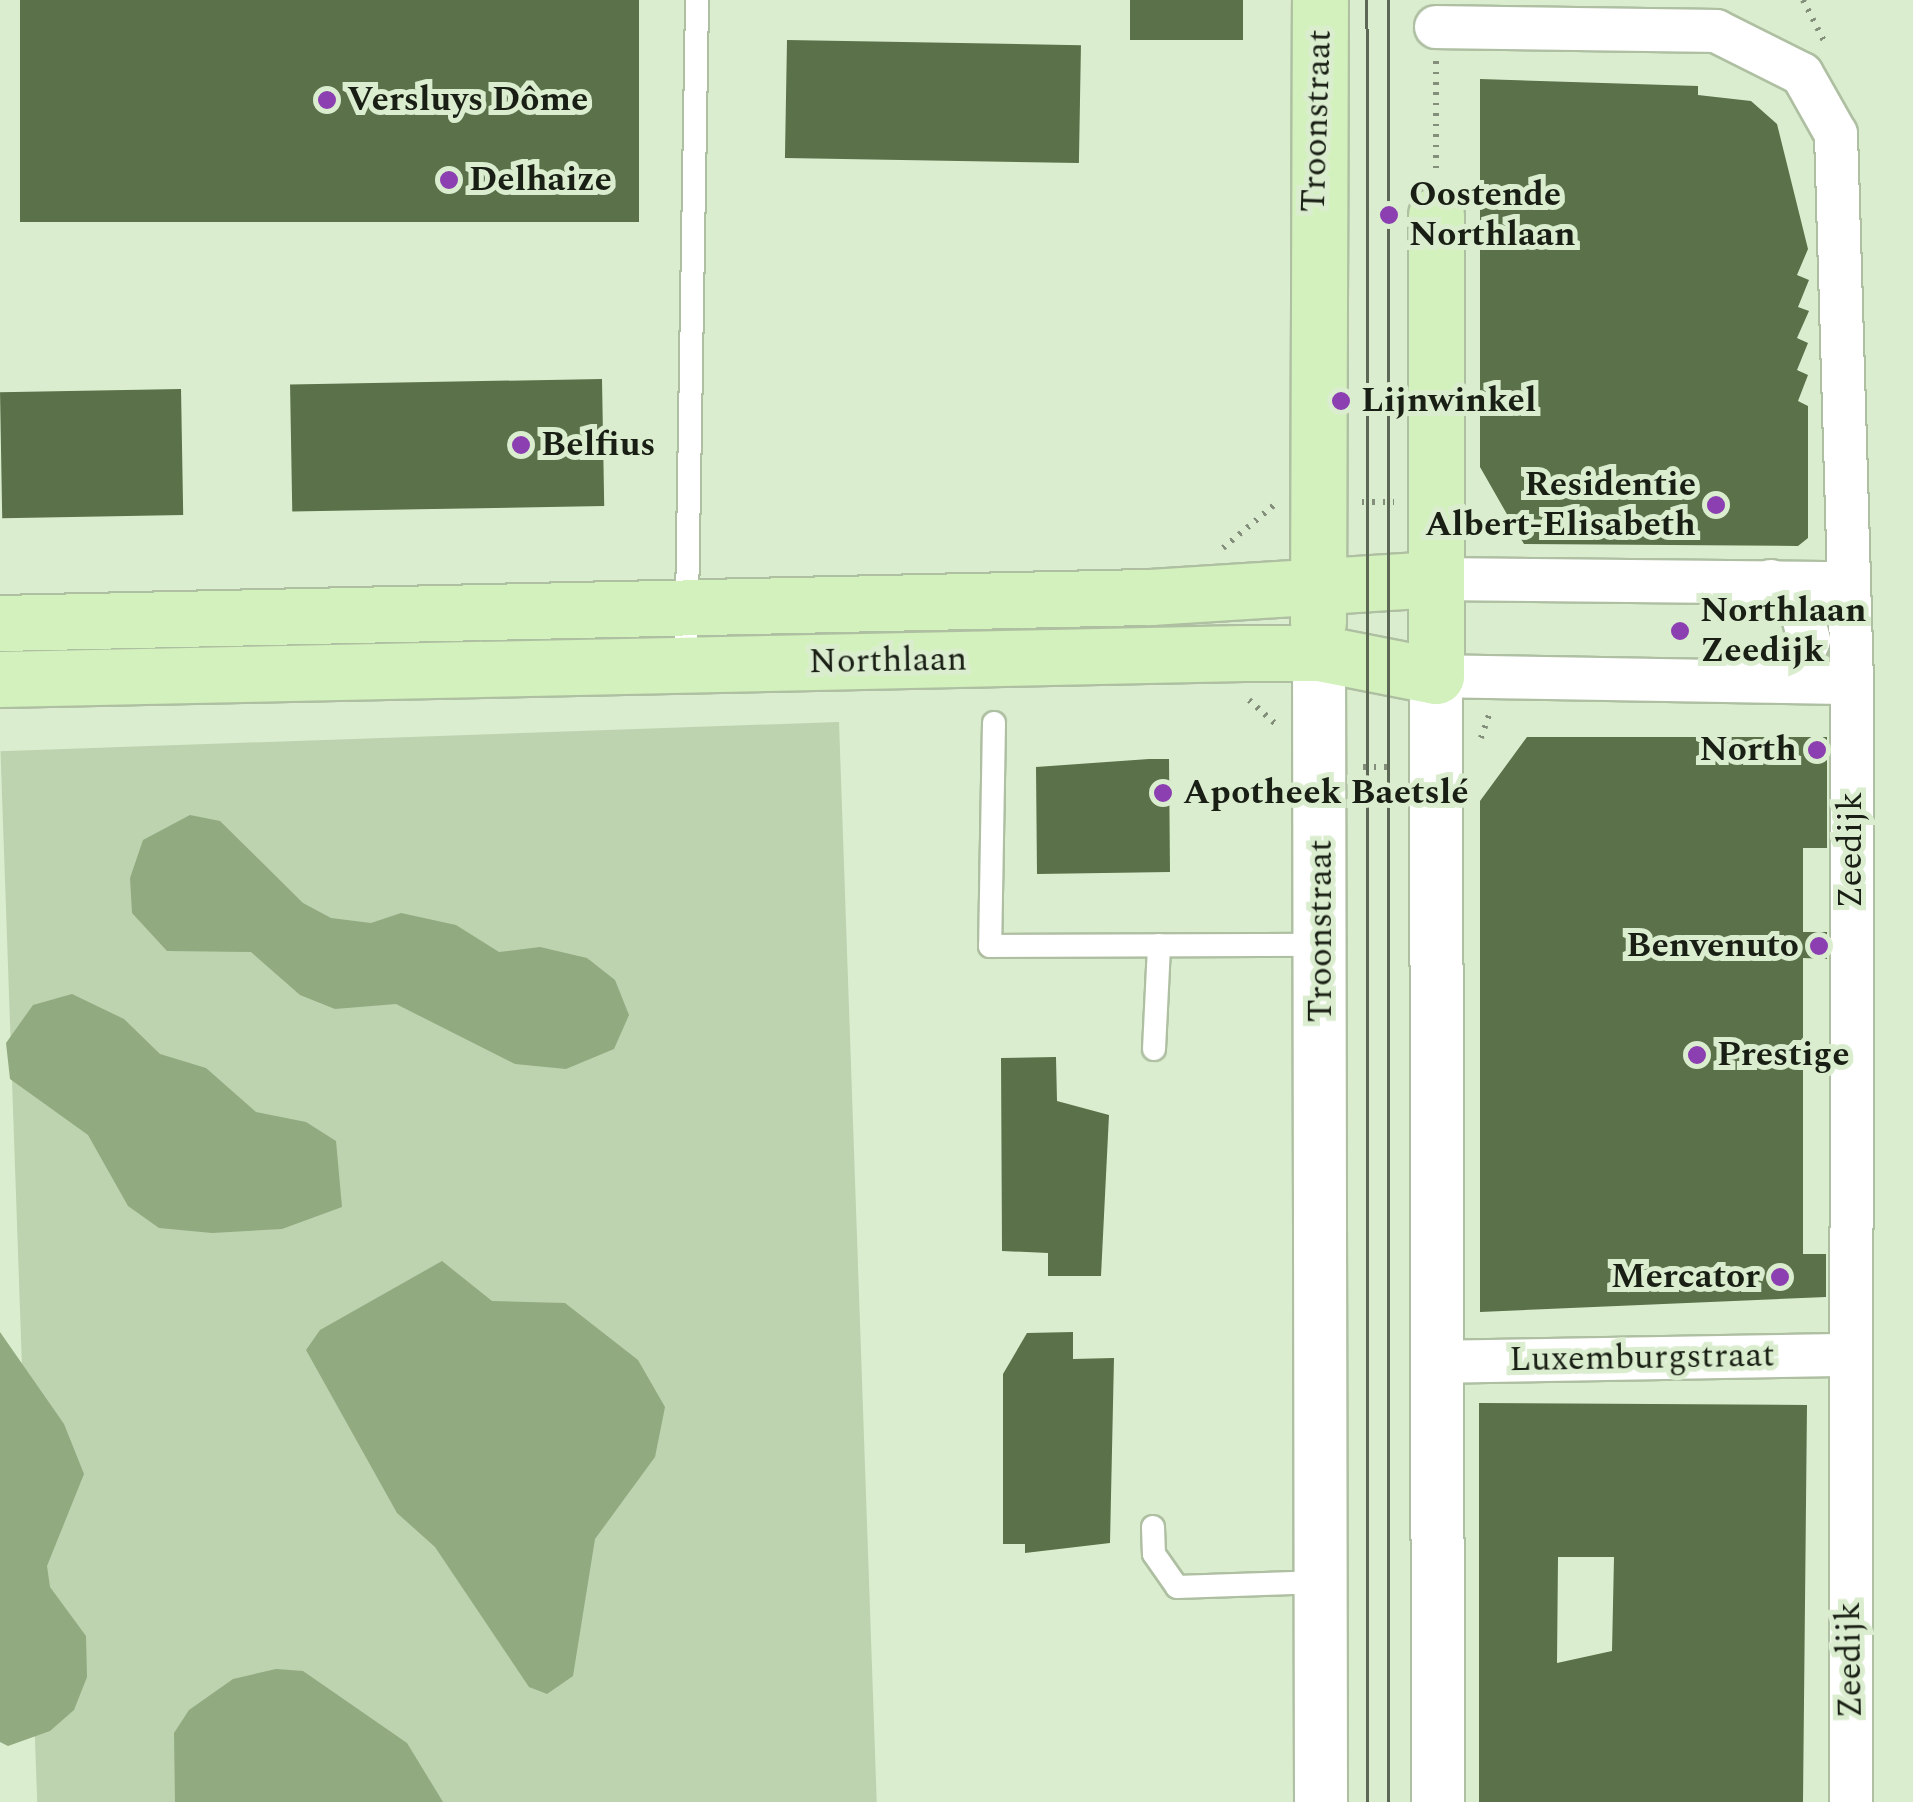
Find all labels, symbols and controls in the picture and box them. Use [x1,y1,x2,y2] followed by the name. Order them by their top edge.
[1293,29,1341,213] street label: Troonstraat
[347,79,588,121] place label: Versluys Dôme
[316,89,338,111] marker: Versluys Dôme
[469,159,612,201] place label: Delhaize
[438,169,460,191] marker: Delhaize
[1409,174,1576,256] place label: Oostende Northlaan
[1378,204,1400,226] marker: Oostende Northlaan
[1361,380,1536,422] place label: Lijnwinkel
[1330,390,1352,412] marker: Lijnwinkel
[541,424,656,466] place label: Belfius
[510,434,532,456] marker: Belfius
[1425,464,1696,546] place label: Residentie Albert-Elisabeth
[1705,494,1727,516] marker: Residentie Albert-Elisabeth
[1700,590,1867,672] place label: Northlaan Zeedijk
[1669,620,1691,642] marker: Northlaan Zeedijk
[808,639,968,683] street label: Northlaan
[1699,729,1797,771] place label: North
[1806,739,1828,761] marker: North
[1183,772,1469,814] place label: Apotheek Baetslé
[1152,782,1174,804] marker: Apotheek Baetslé
[1830,792,1872,908] street label: Zeedijk
[1300,839,1342,1023] street label: Troonstraat
[1626,925,1799,967] place label: Benvenuto
[1808,935,1830,957] marker: Benvenuto
[1717,1034,1850,1076] place label: Prestige
[1686,1044,1708,1066] marker: Prestige
[1611,1256,1760,1298] place label: Mercator
[1769,1266,1791,1288] marker: Mercator
[1509,1335,1775,1381] street label: Luxemburgstraat
[1828,1601,1872,1719] street label: Zeedijk

